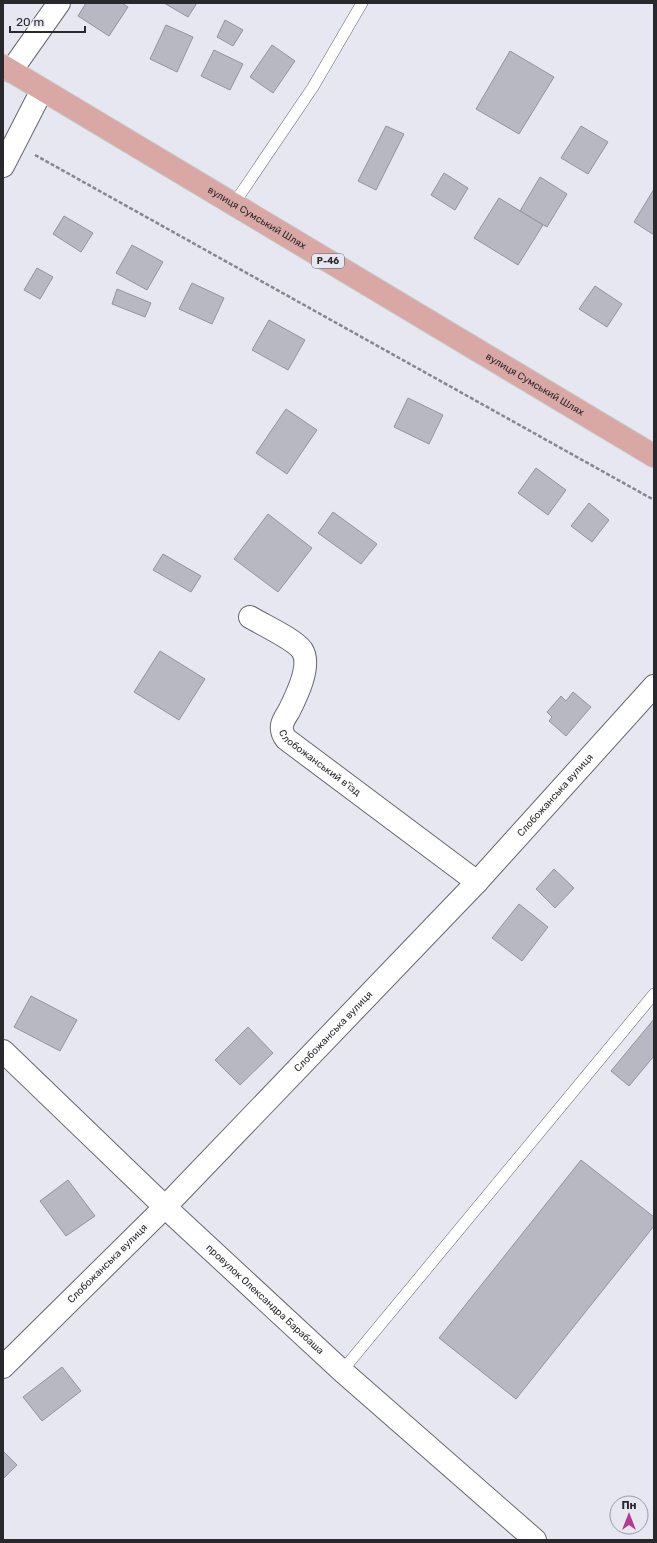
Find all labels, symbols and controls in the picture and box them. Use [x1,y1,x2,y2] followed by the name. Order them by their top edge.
[10,8,85,34] scale bar
[16,15,44,29] text: 20 m
[206,184,309,253] street label: вулиця Сумський Шлях
[312,254,344,268] road number: Р-46
[483,351,587,419] street label: вулиця Сумський Шлях
[276,728,363,799] street label: Слобожанський в'їзд
[515,751,596,839] street label: Слобожанська вулиця
[292,988,375,1074] street label: Слобожанська вулиця
[65,1222,150,1306] street label: Слобожанська вулиця
[203,1242,326,1357] street label: провулок Олександра Барабаша
[609,1495,649,1535] north arrow
[621,1499,637,1512] text: Пн

